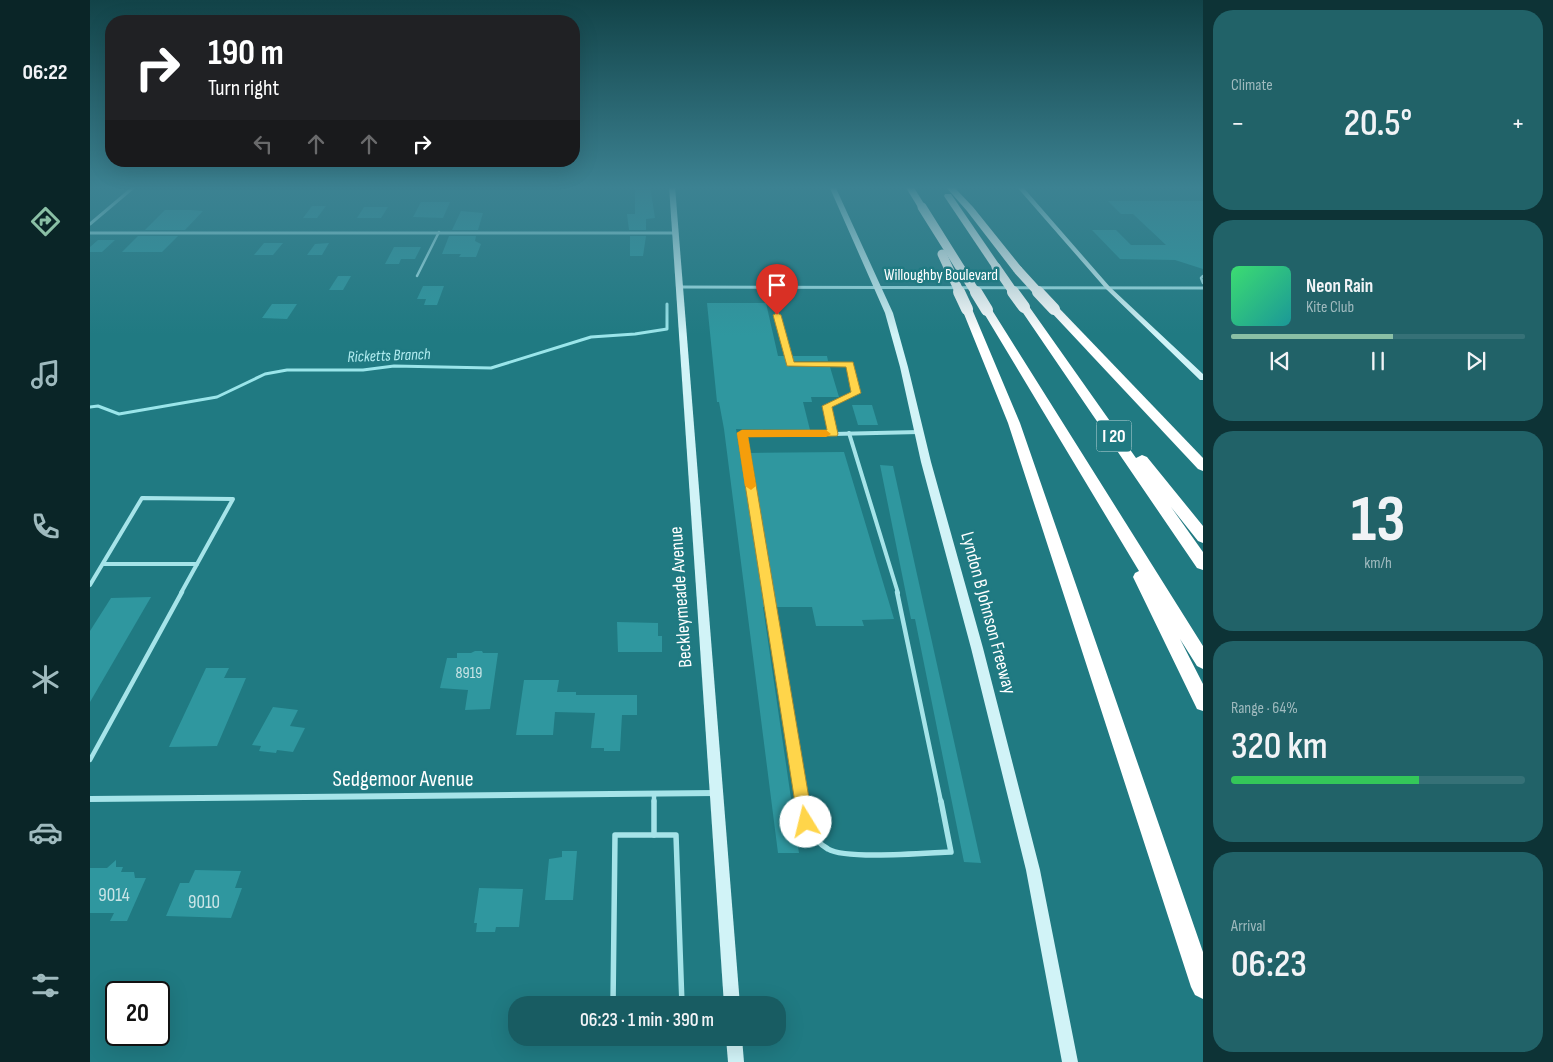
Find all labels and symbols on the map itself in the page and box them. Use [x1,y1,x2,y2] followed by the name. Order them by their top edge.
[756,264,798,315] pin
[884,266,998,285] street label: Willoughby Boulevard
[347,345,431,367] water label: Ricketts Branch
[1096,421,1132,452] road number: I 20
[665,526,697,668] street label: Beckleymeade Avenue
[955,529,1021,697] street label: Lyndon B Johnson Freeway
[456,664,482,683] house number: 8919
[333,766,473,793] street label: Sedgemoor Avenue
[779,795,831,847] position arrow
[98,884,130,907] house number: 9014
[188,891,220,914] house number: 9010
[105,981,170,1046] speed limit sign: 20

